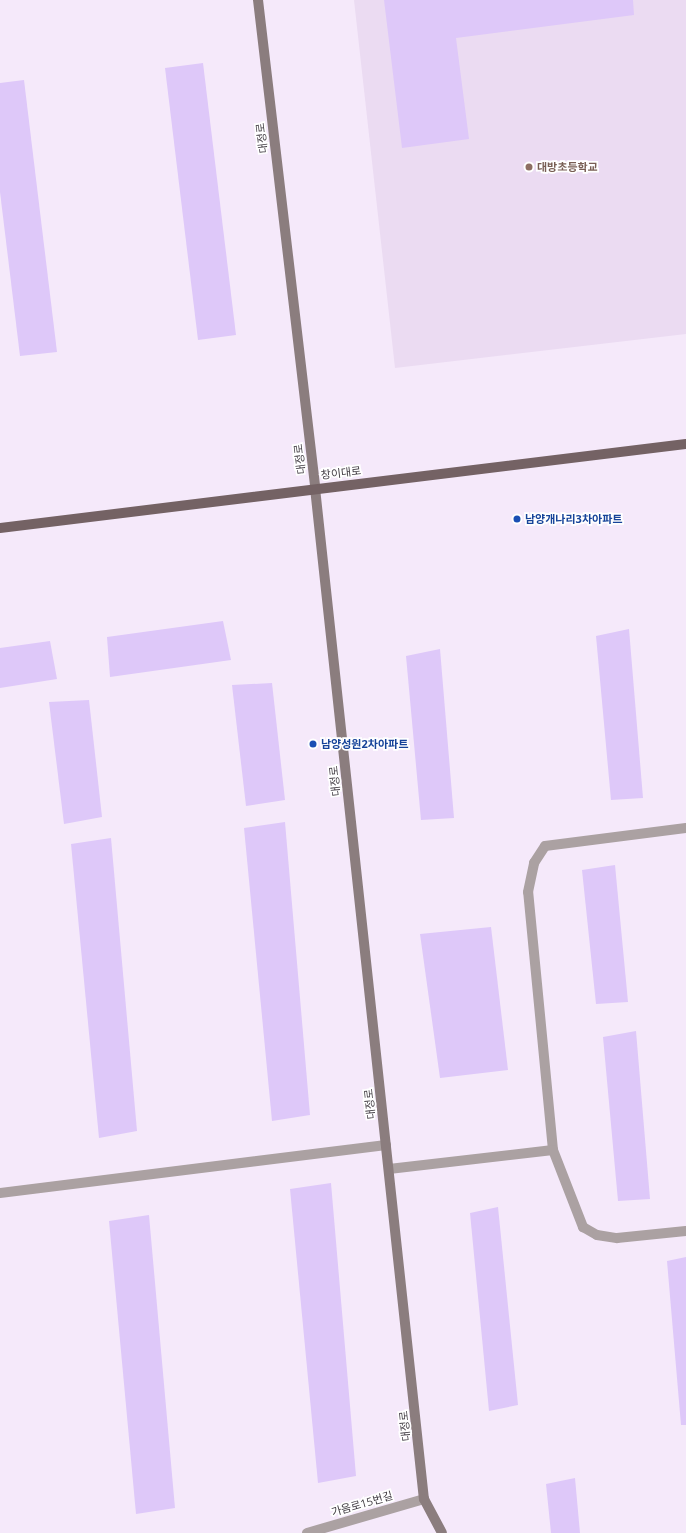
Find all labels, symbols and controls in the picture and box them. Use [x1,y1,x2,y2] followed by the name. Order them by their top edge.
[254,122,270,154] street label: 대정로
[537,160,598,174] place label: 대방초등학교
[524,162,534,172] marker: 대방초등학교
[292,443,308,475] street label: 대정로
[320,464,362,482] street label: 창이대로
[525,512,622,526] place label: 남양개나리3차아파트
[512,514,522,524] marker: 남양개나리3차아파트
[321,737,408,751] place label: 남양성원2차아파트
[308,739,318,749] marker: 남양성원2차아파트
[327,765,343,797] street label: 대정로
[362,1088,378,1120] street label: 대정로
[397,1410,413,1442] street label: 대정로
[330,1489,394,1519] street label: 가음로15번길

